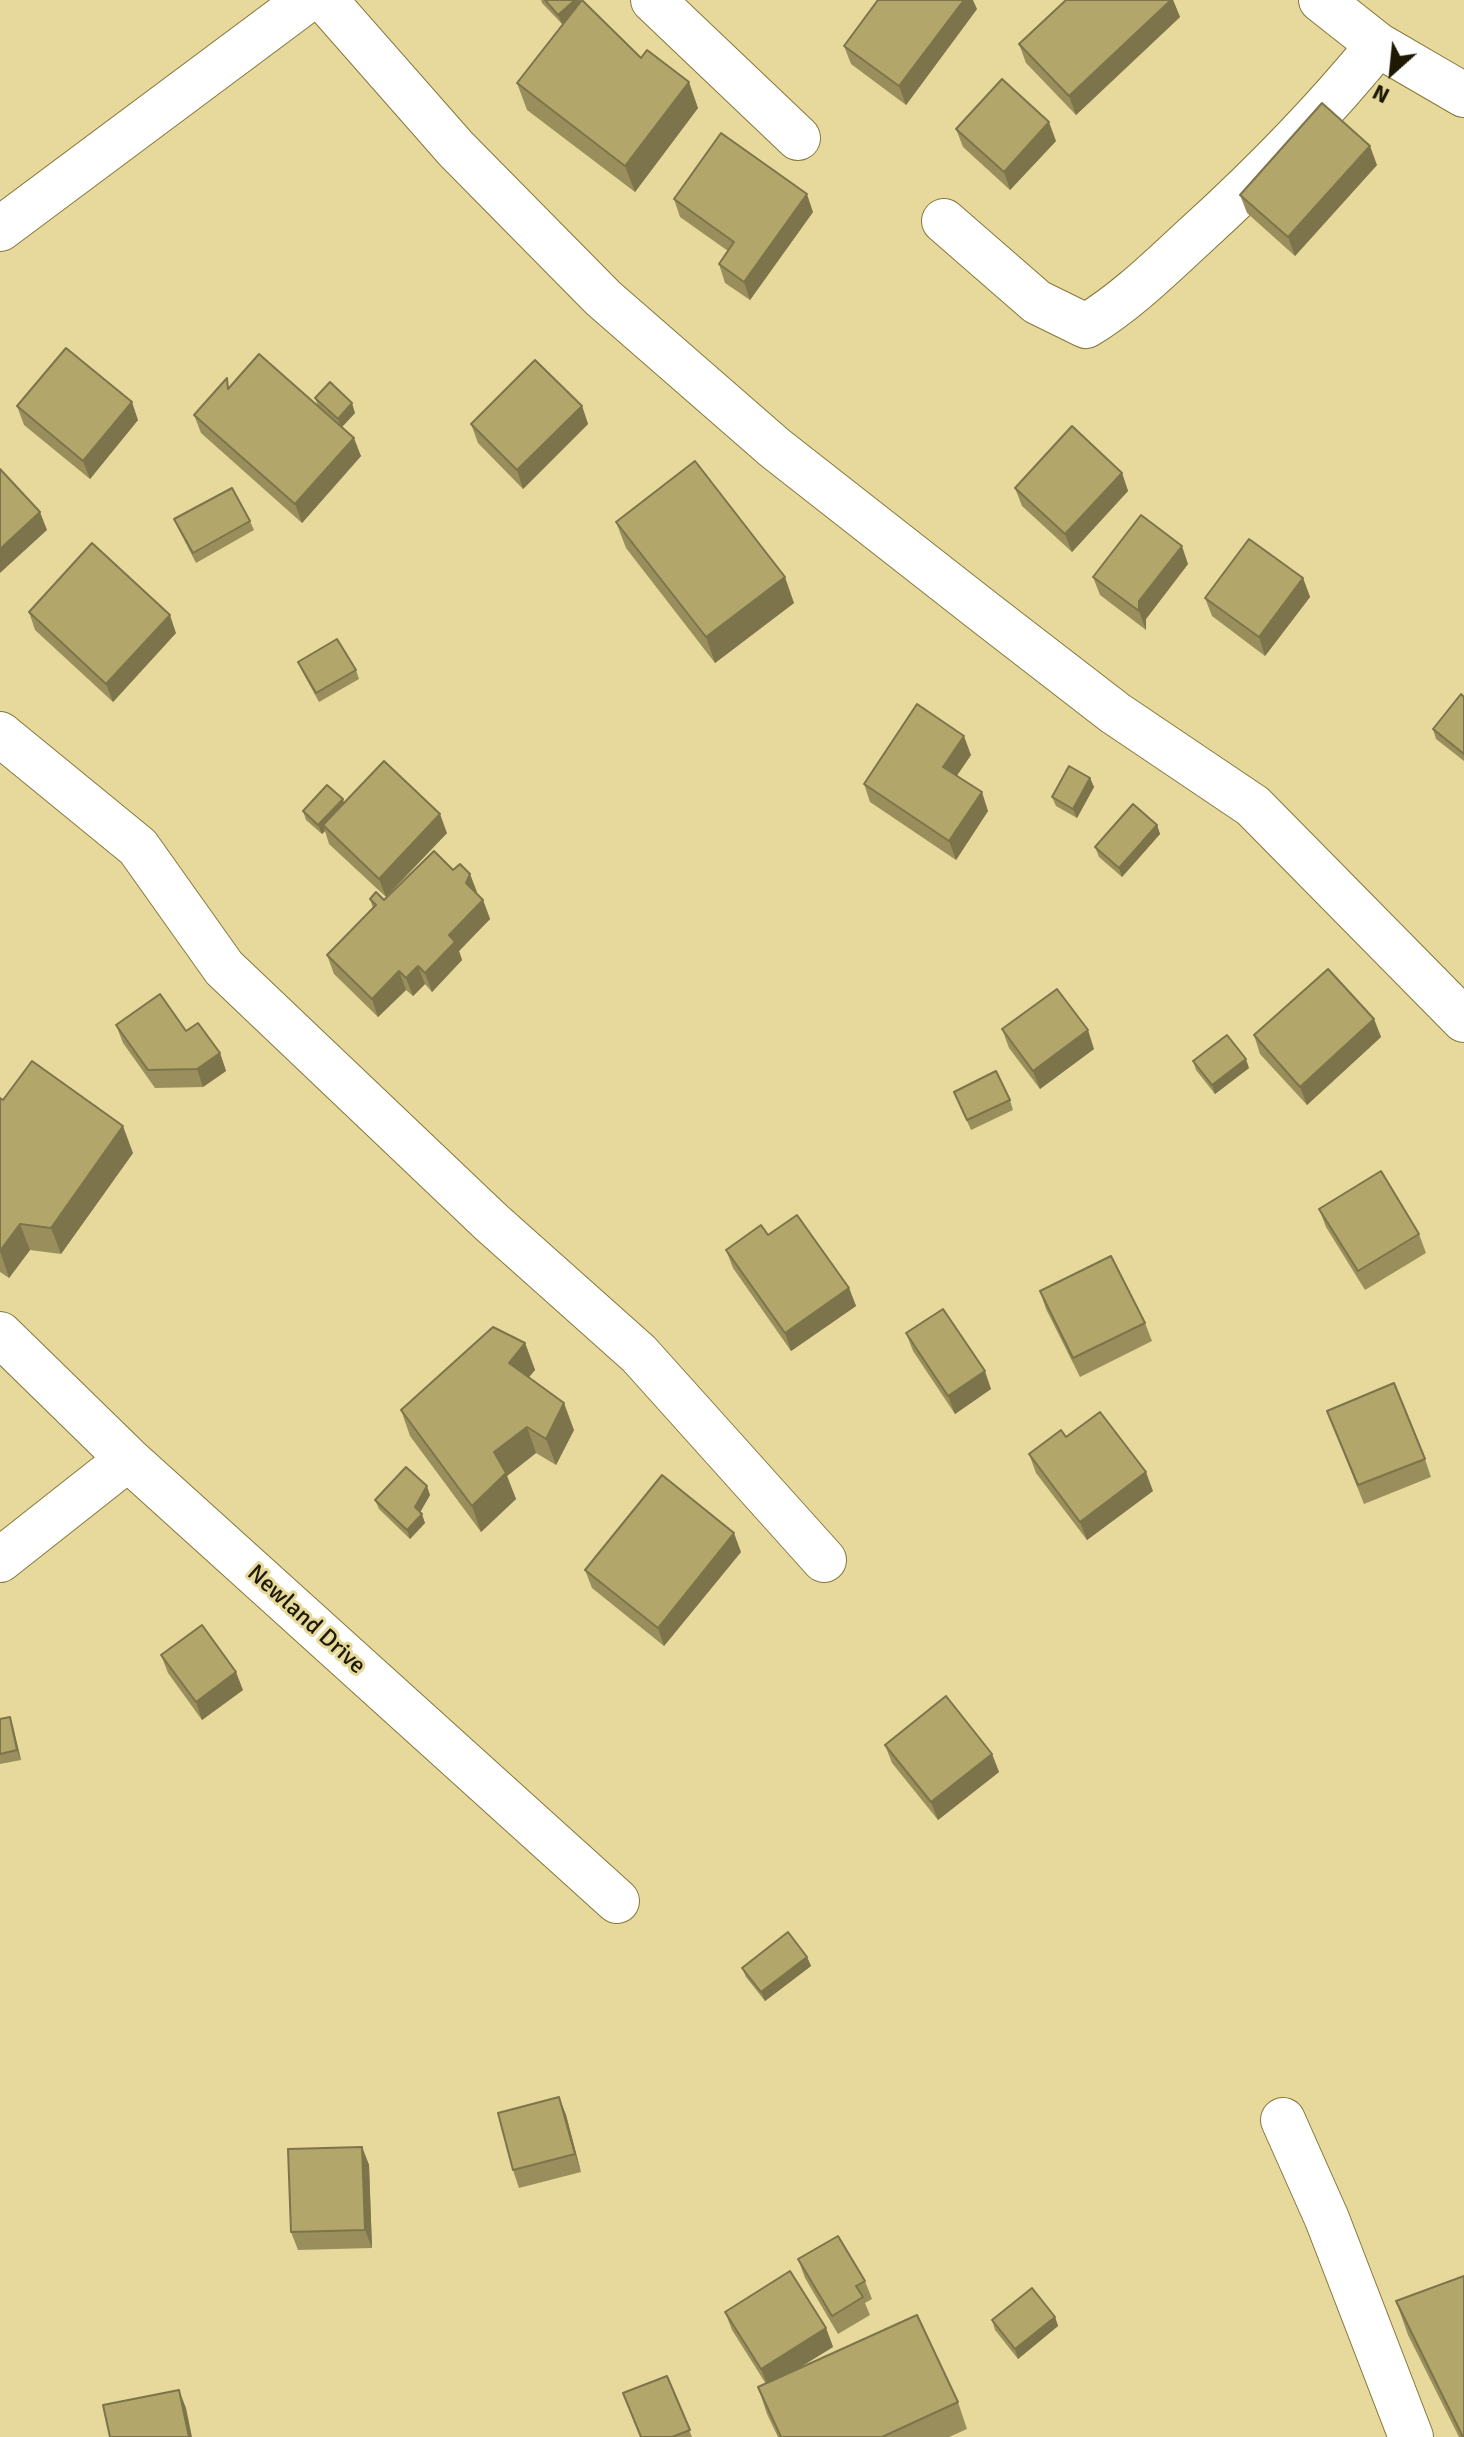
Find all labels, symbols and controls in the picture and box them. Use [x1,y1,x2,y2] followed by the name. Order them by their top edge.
[1352,32,1432,112] north arrow
[1368,78,1394,109] text: N
[241,1559,371,1681] street label: Newland Drive

